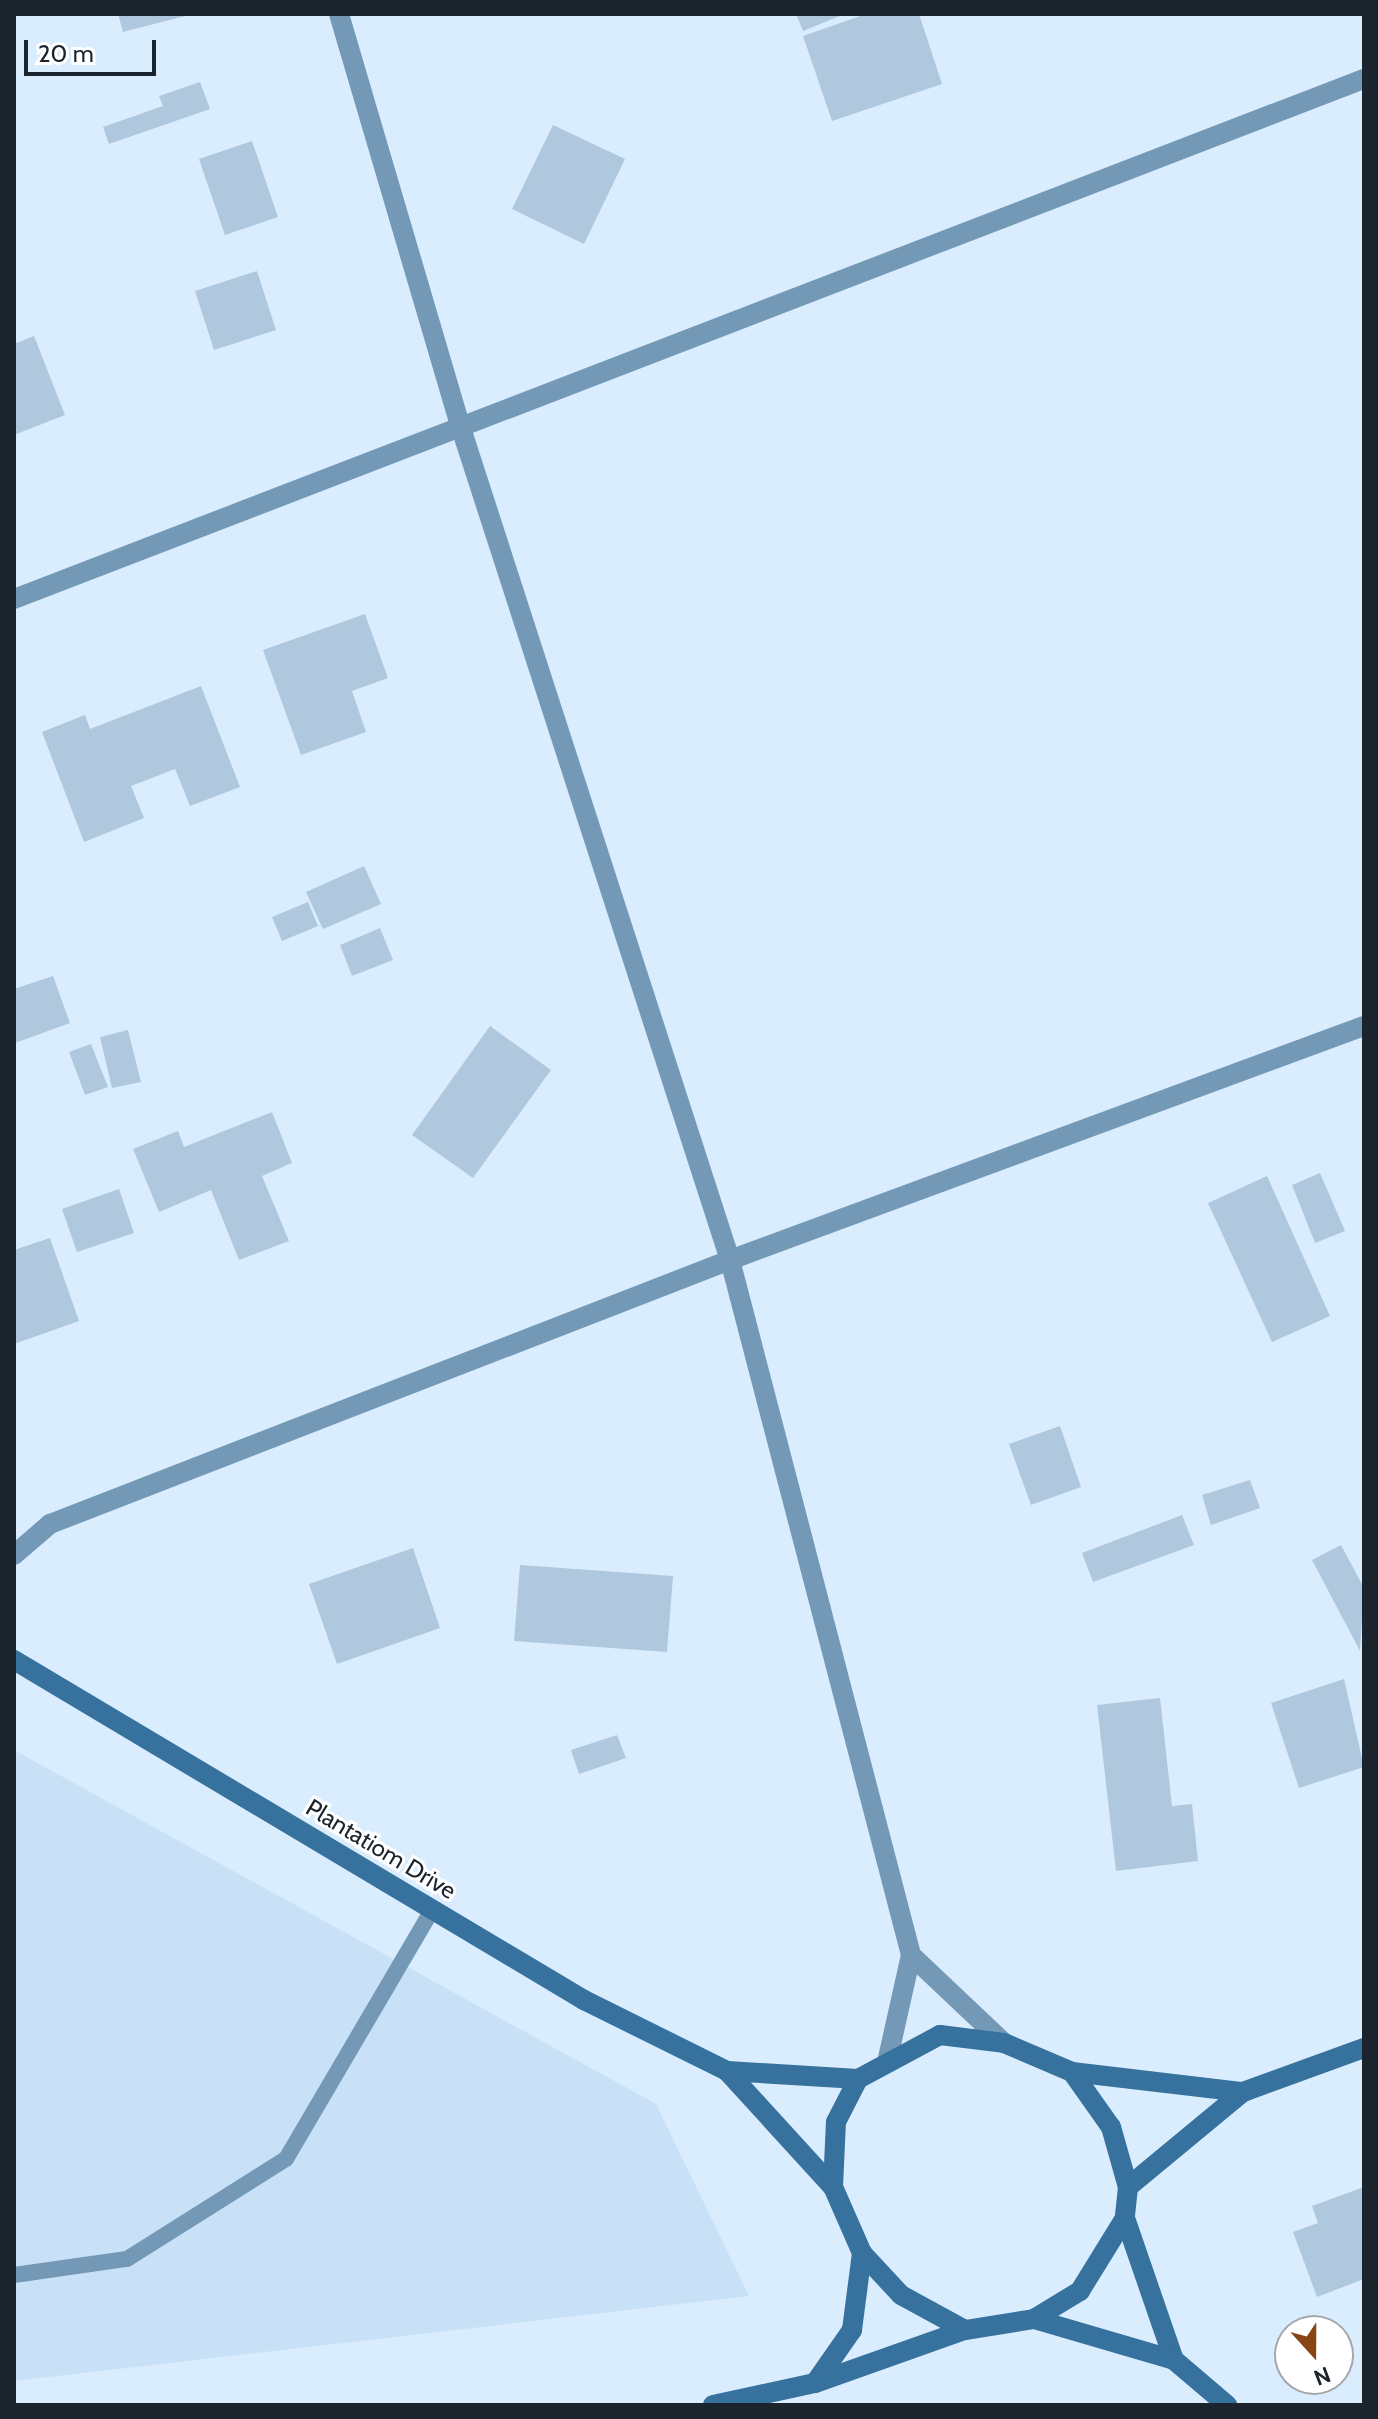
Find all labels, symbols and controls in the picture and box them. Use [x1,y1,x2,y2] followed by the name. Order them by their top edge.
[28,24,160,74] scale bar
[38,39,94,68] text: 20 m
[301,1793,461,1905] street label: Plantatiom Drive
[1274,2315,1354,2395] north arrow
[1310,2361,1334,2391] text: N

